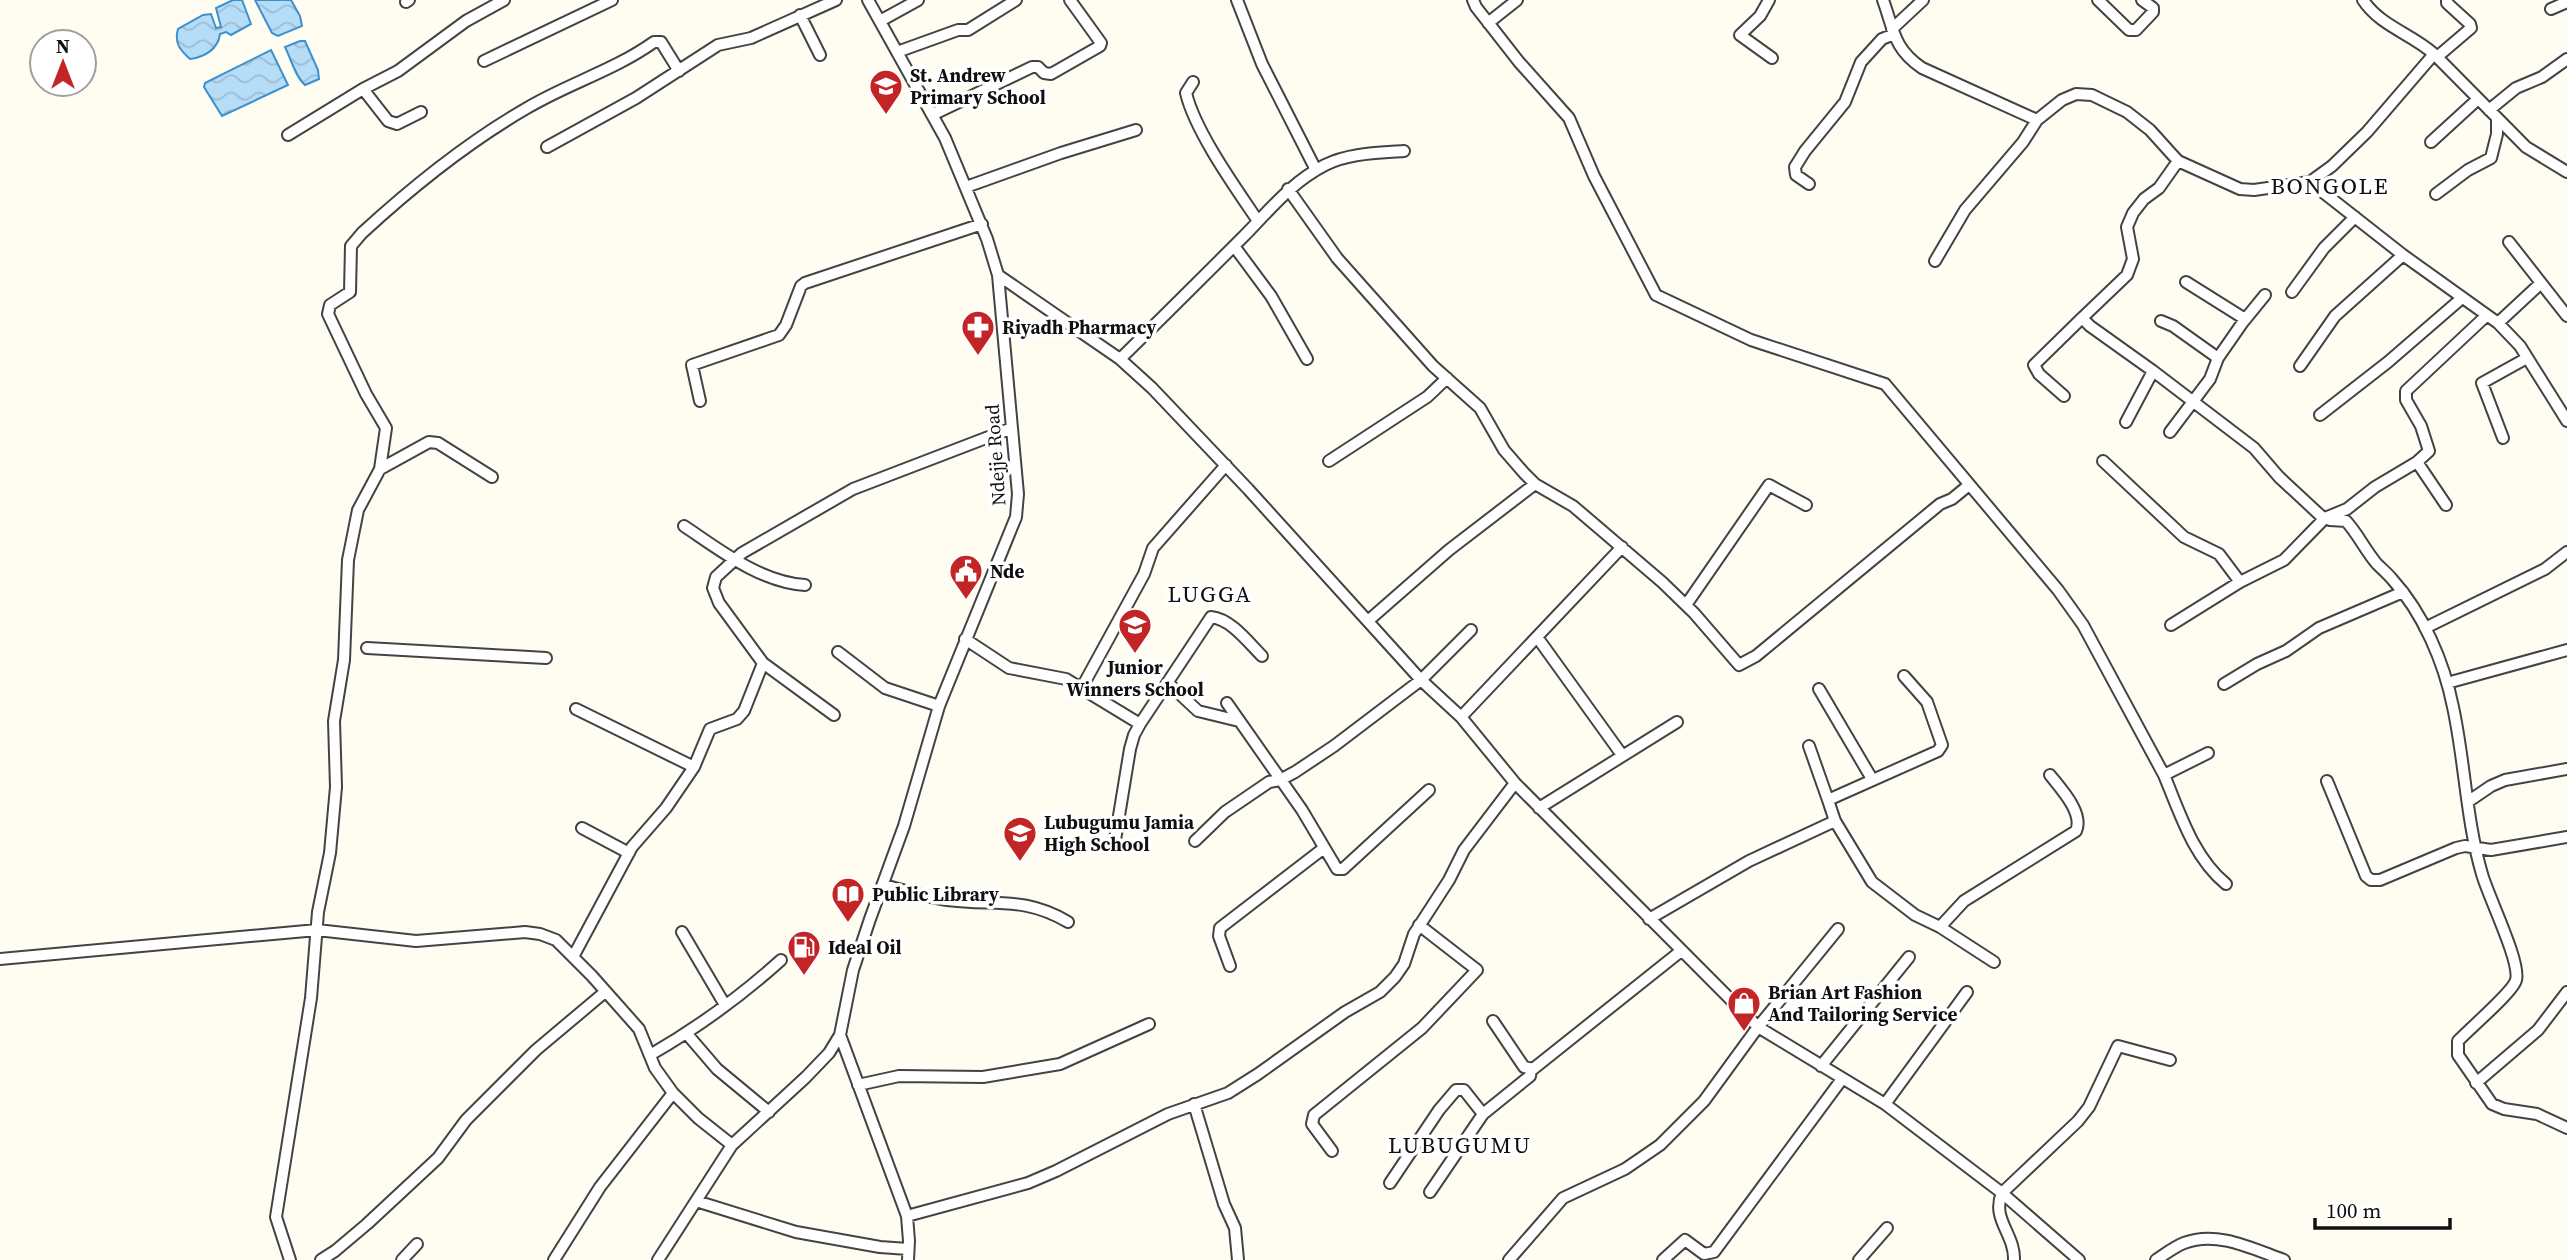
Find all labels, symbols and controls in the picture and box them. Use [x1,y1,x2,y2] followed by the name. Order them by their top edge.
[28,28,98,98] north arrow
[56,33,70,59] text: N
[910,62,1046,110] place label: St. Andrew Primary School
[867,67,905,116] school or university icon: St. Andrew Primary School
[2270,170,2390,202] district label: BONGOLE
[959,308,997,357] pharmacy icon: Riyadh Pharmacy
[1002,314,1157,340] place label: Riyadh Pharmacy
[978,403,1012,507] street label: Ndejje Road
[947,552,985,601] public building icon: Nde
[990,558,1024,584] place label: Nde
[1167,578,1253,610] district label: LUGGA
[1116,606,1154,655] school or university icon: Junior Winners School
[1066,654,1204,702] place label: Junior Winners School
[1044,809,1195,857] place label: Lubugumu Jamia High School
[1001,814,1039,863] school or university icon: Lubugumu Jamia High School
[829,875,867,924] library icon: Public Library
[872,881,1000,907] place label: Public Library
[785,928,823,977] fuel station icon: Ideal Oil
[828,934,902,960] place label: Ideal Oil
[1768,979,1958,1027] place label: Brian Art Fashion And Tailoring Service
[1725,984,1763,1033] shop icon: Brian Art Fashion And Tailoring Service
[1388,1129,1532,1161] district label: LUBUGUMU
[2315,1186,2450,1230] scale bar
[2326,1196,2381,1225] text: 100 m

